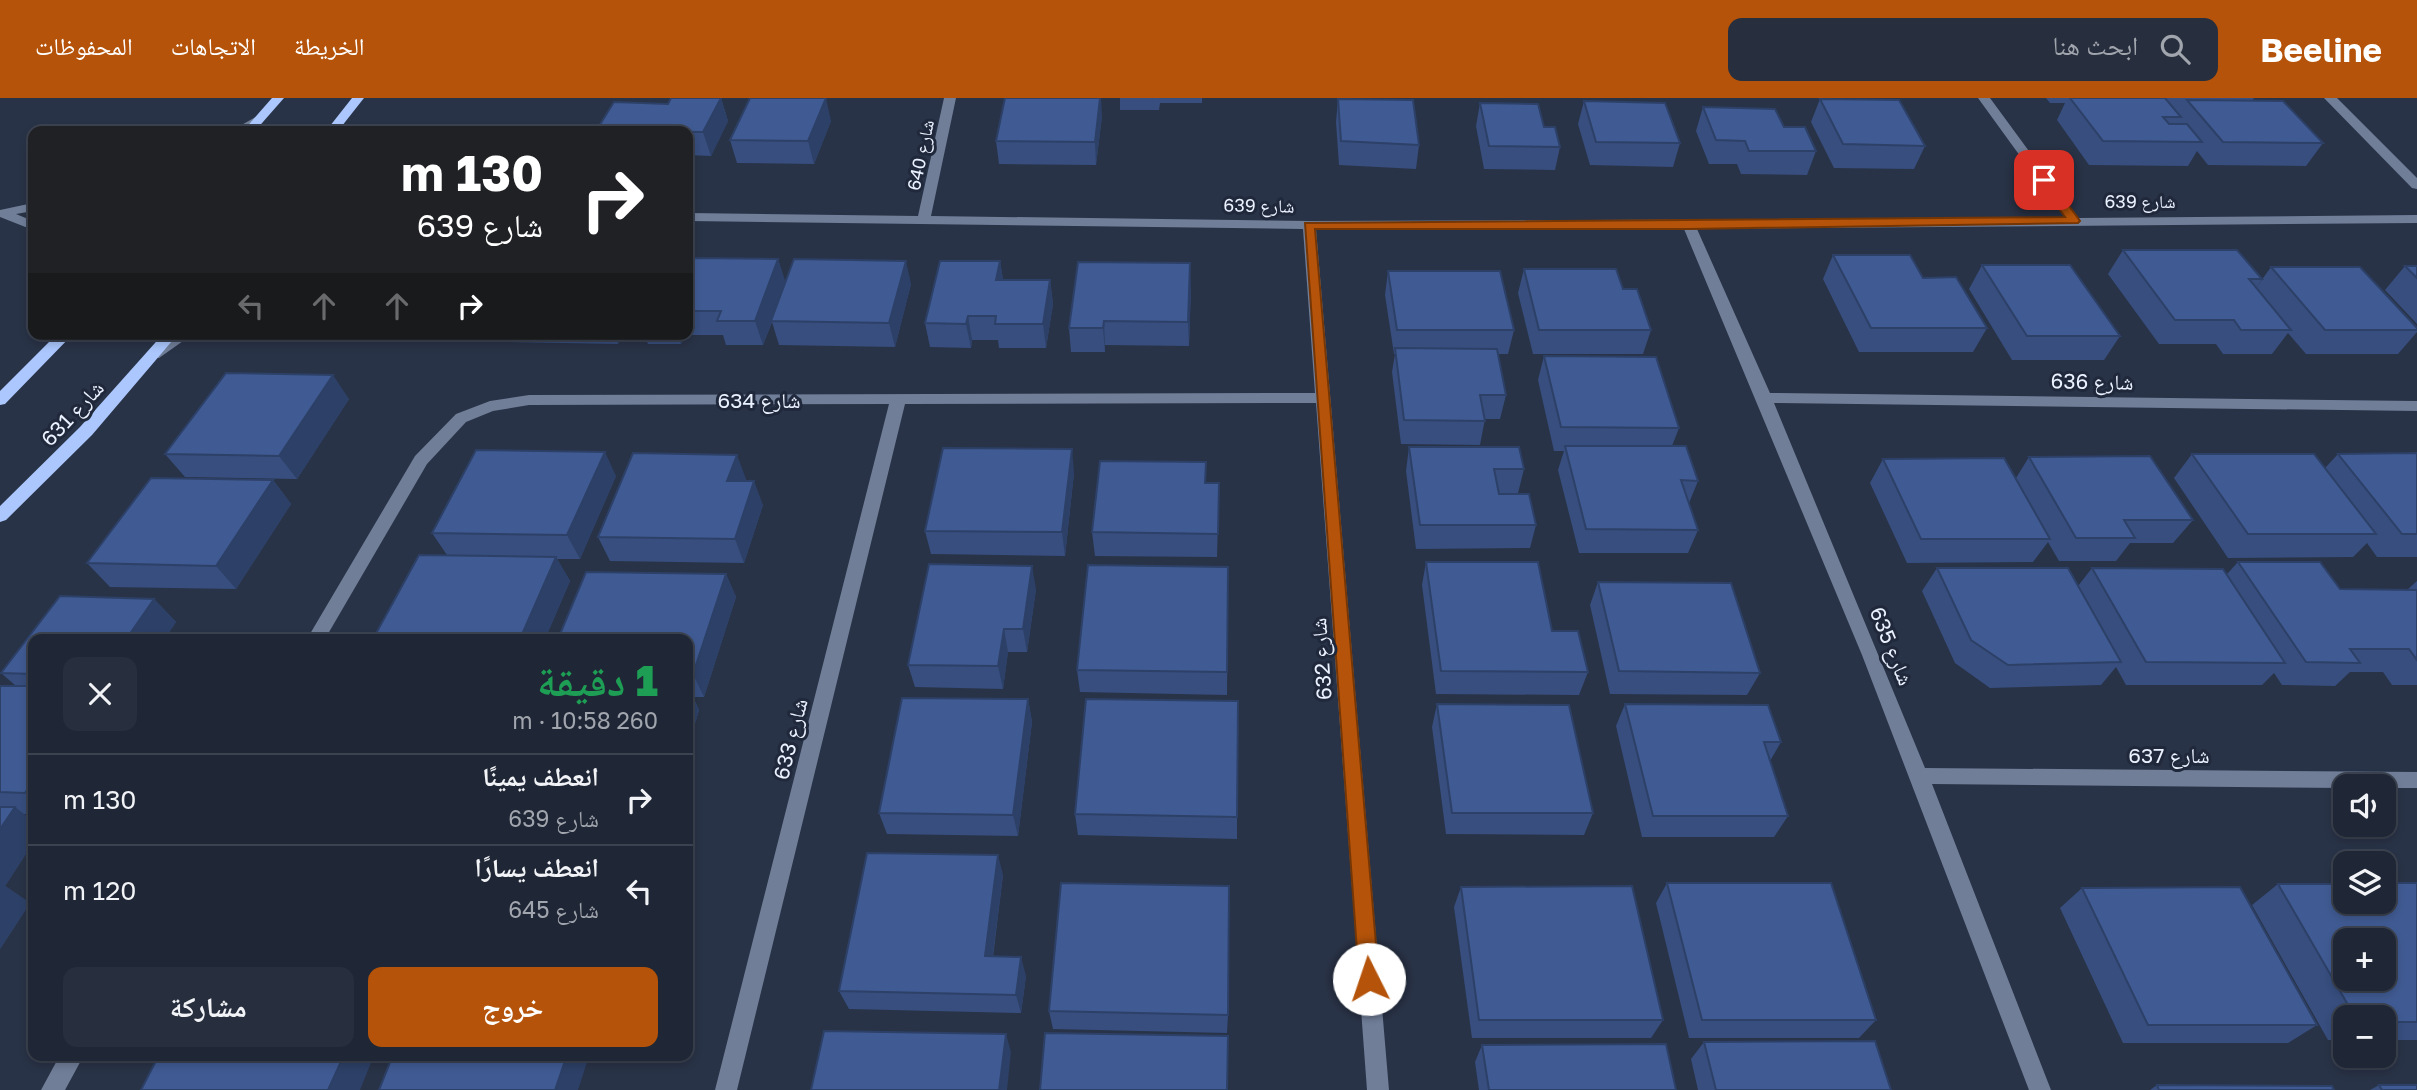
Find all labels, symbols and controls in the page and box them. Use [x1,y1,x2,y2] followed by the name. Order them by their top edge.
[1728,18,2218,81] search box
[2052,30,2138,61] text: ابحث هنا
[2156,30,2194,68] icon: search
[2260,30,2382,69] text: Beeline
[35,31,133,60] text: المحفوظات
[171,31,256,60] text: الاتجاهات
[294,31,365,60] text: الخريطة
[902,118,939,193] street label: شارع 640
[401,143,543,202] text: 130 m
[2014,150,2074,210] pin
[567,154,658,245] icon: right
[2025,161,2063,199] icon: arrive
[2104,190,2176,213] street label: شارع 639
[1223,193,1295,218] street label: شارع 639
[417,206,543,244] text: شارع 639
[232,287,270,325] icon: left
[305,287,343,325] icon: ahead
[378,287,416,325] icon: ahead
[451,287,489,325] icon: right
[2050,367,2134,396] street label: شارع 636
[35,375,110,452] street label: شارع 631
[718,387,800,414] street label: شارع 634
[1864,603,1919,689] street label: شارع 635
[1305,617,1338,701] street label: شارع 632
[537,655,658,705] text: 1 دقيقة
[63,657,137,731] button: close
[767,696,814,782] street label: شارع 633
[512,706,658,734] text: 260 m · 10:58
[2128,742,2210,769] street label: شارع 637
[482,761,599,792] text: انعطف يمينًا
[2333,774,2396,1068] map controls
[2333,774,2396,837] button: sound
[620,781,658,819] icon: right
[63,784,136,815] text: 130 m
[508,804,599,832] text: شارع 639
[2333,851,2396,914] button: layers
[475,852,599,883] text: انعطف يسارًا
[620,872,658,910] icon: left
[63,875,136,906] text: 120 m
[508,895,599,923] text: شارع 645
[2333,928,2396,991] button: +
[1332,942,1406,1016] position arrow
[63,967,354,1047] button: مشاركة
[368,967,658,1047] button: خروج
[2333,1005,2396,1068] button: −

